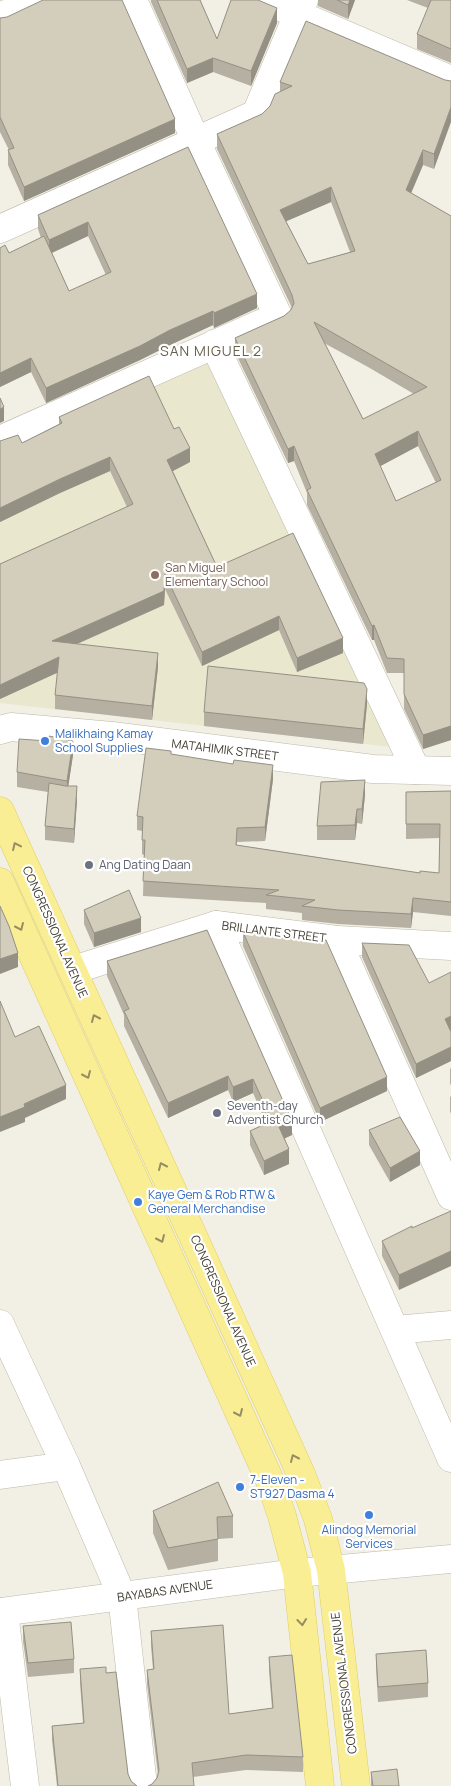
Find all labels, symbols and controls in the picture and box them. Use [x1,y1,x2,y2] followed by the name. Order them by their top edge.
[160,341,262,360] district label: SAN MIGUEL 2
[165,559,268,590] place label: San Miguel Elementary School
[149,569,161,581] marker: San Miguel Elementary School
[55,725,154,756] place label: Malikhaing Kamay School Supplies
[39,735,51,747] marker: Malikhaing Kamay School Supplies
[171,735,280,765] street label: MATAHIMIK STREET
[12,842,23,851] one-way arrow
[99,856,191,873] place label: Ang Dating Daan
[83,859,95,871] marker: Ang Dating Daan
[19,863,92,1001] street label: CONGRESSIONAL AVENUE
[221,917,328,946] street label: BRILLANTE STREET
[14,922,24,931] one-way arrow
[90,1014,101,1023] one-way arrow
[80,1070,91,1079] one-way arrow
[227,1097,323,1128] place label: Seventh-day Adventist Church
[211,1107,223,1119] marker: Seventh-day Adventist Church
[157,1162,168,1171] one-way arrow
[148,1186,276,1217] place label: Kaye Gem & Rob RTW & General Merchandise
[132,1196,144,1208] marker: Kaye Gem & Rob RTW & General Merchandise
[187,1232,260,1370] street label: CONGRESSIONAL AVENUE
[154,1234,165,1243] one-way arrow
[233,1408,244,1417] one-way arrow
[290,1454,300,1463] one-way arrow
[250,1471,335,1502] place label: 7-Eleven - ST927 Dasma 4
[234,1481,246,1493] marker: 7-Eleven - ST927 Dasma 4
[363,1509,375,1521] marker: Alindog Memorial Services
[322,1521,416,1552] place label: Alindog Memorial Services
[116,1575,214,1606] street label: BAYABAS AVENUE
[326,1611,361,1755] street label: CONGRESSIONAL AVENUE
[296,1618,307,1626] one-way arrow

